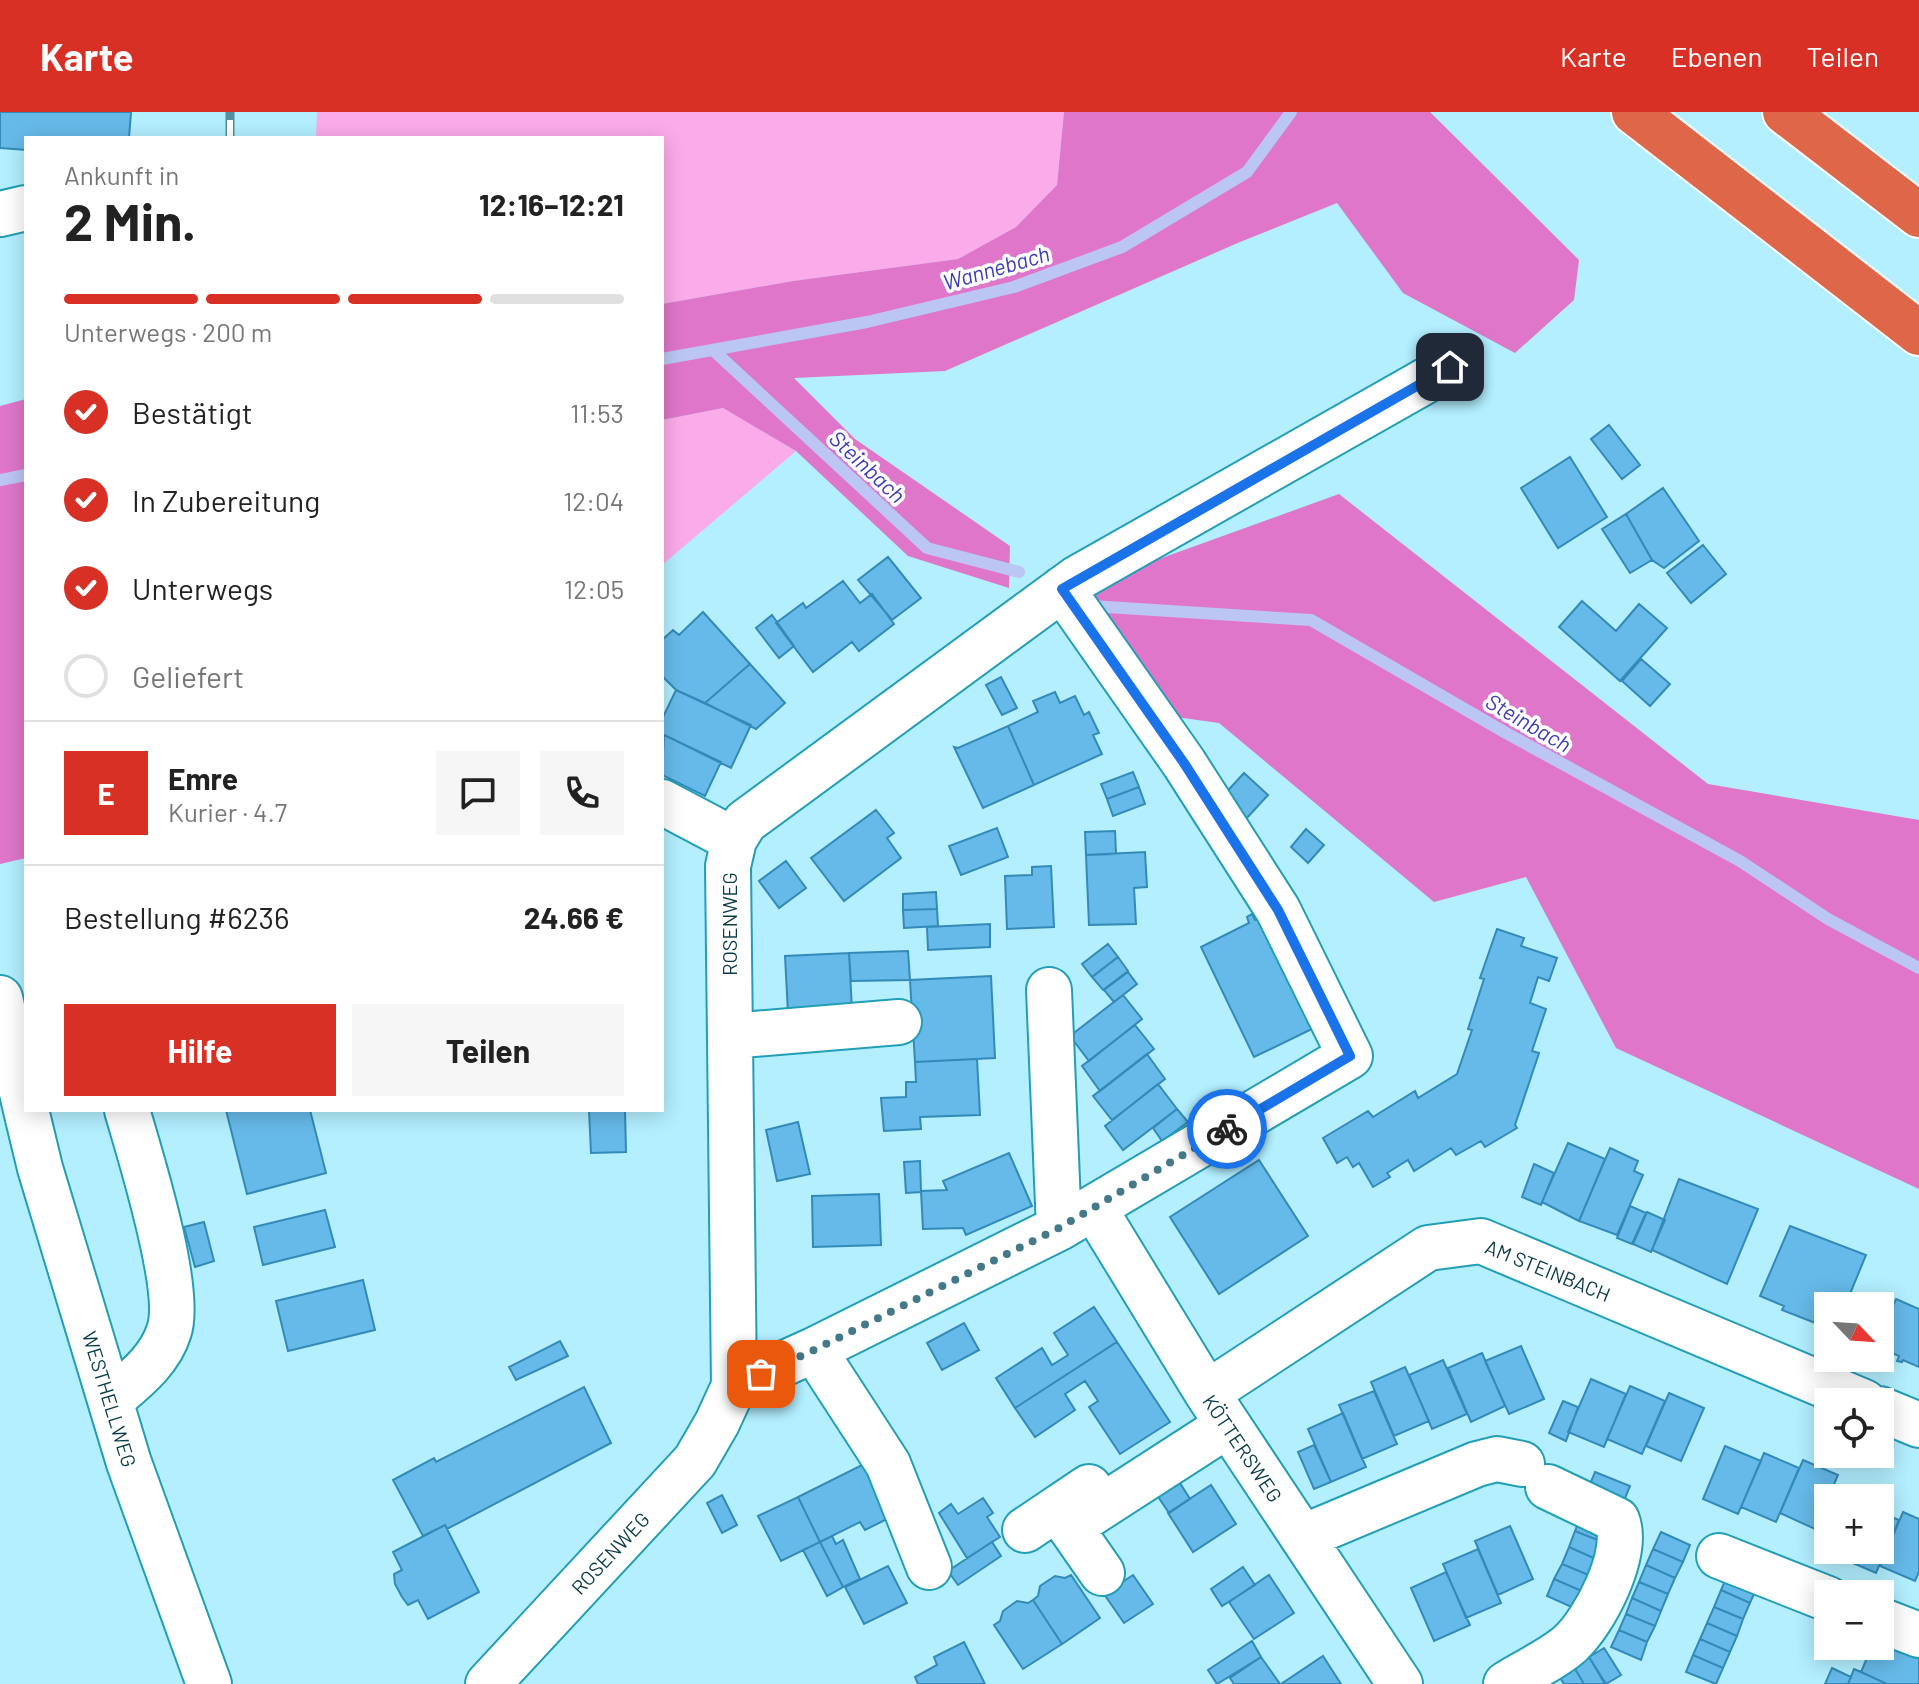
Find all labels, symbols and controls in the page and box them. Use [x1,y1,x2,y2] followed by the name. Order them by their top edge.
[40,33,134,79] text: Karte
[1560,39,1627,73] text: Karte
[1671,39,1763,73] text: Ebenen
[1807,39,1879,73] text: Teilen
[64,159,179,190] text: Ankunft in
[479,186,624,222] text: 12:16–12:21
[64,189,196,251] text: 2 Min.
[940,239,1052,295] water label: Wannebach
[64,316,272,347] text: Unterwegs · 200 m
[1416,333,1484,401] pin
[1428,345,1472,389] icon: home
[64,390,108,434] icon: check
[132,394,253,430] text: Bestätigt
[570,397,624,428] text: 11:53
[825,424,911,508] water label: Steinbach
[64,478,108,522] icon: check
[132,482,320,518] text: In Zubereitung
[563,485,624,516] text: 12:04
[64,566,108,610] icon: check
[132,570,273,606] text: Unterwegs
[564,573,624,604] text: 12:05
[132,658,244,694] text: Geliefert
[1482,687,1576,757] water label: Steinbach
[436,751,520,835] button: chat
[540,751,624,835] button: phone
[168,760,238,796] text: Emre
[97,775,115,811] text: E
[168,796,287,827] text: Kurier · 4.7
[717,872,741,976] street label: ROSENWEG
[64,899,290,935] text: Bestellung #6236
[524,899,624,935] text: 24.66 €
[64,1004,336,1096] button: Hilfe
[352,1004,624,1096] button: Teilen
[1187,1089,1267,1169] courier
[1205,1107,1249,1151] icon: bike
[1482,1234,1614,1306] street label: AM STEINBACH
[1814,1292,1894,1372] north arrow
[1814,1292,1894,1660] map controls
[78,1328,142,1470] street label: WESTHELLWEG
[727,1340,795,1408] pin
[739,1352,783,1396] icon: bag
[1814,1388,1894,1468] button: locate
[1198,1390,1288,1506] street label: KÖTTERSWEG
[1814,1484,1894,1564] button: +
[566,1507,654,1599] street label: ROSENWEG
[1814,1580,1894,1660] button: −

